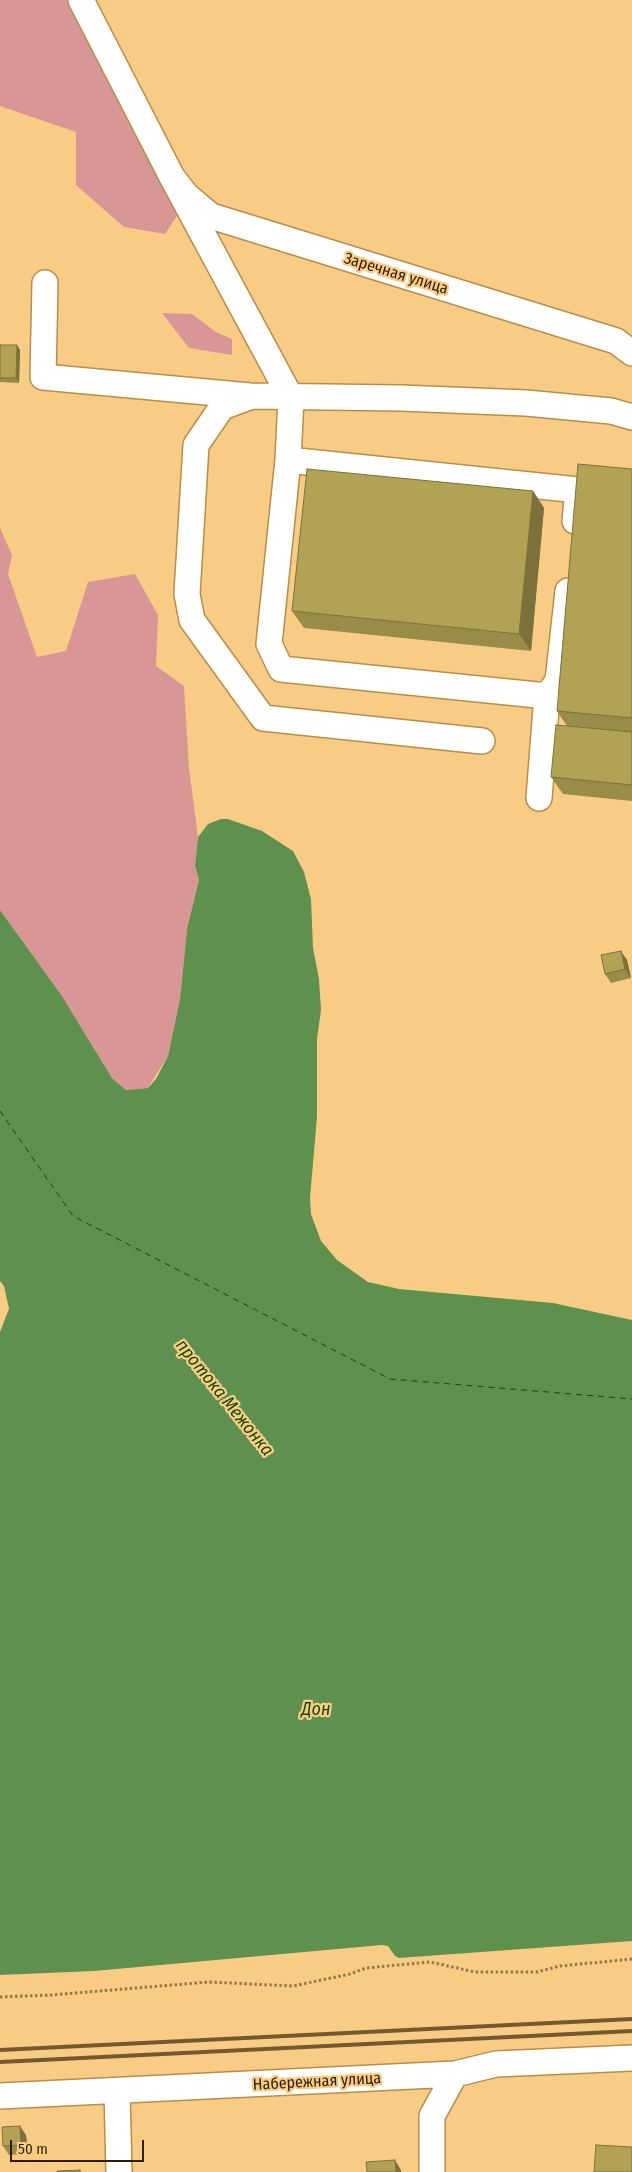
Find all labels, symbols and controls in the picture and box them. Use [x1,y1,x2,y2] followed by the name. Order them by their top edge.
[342,249,450,299] street label: Заречная улица
[170,1335,278,1461] water label: протока Межонка
[302,1699,330,1721] water label: Дон
[252,2069,382,2095] street label: Набережная улица
[12,2130,146,2162] scale bar
[18,2140,48,2158] text: 50 m

